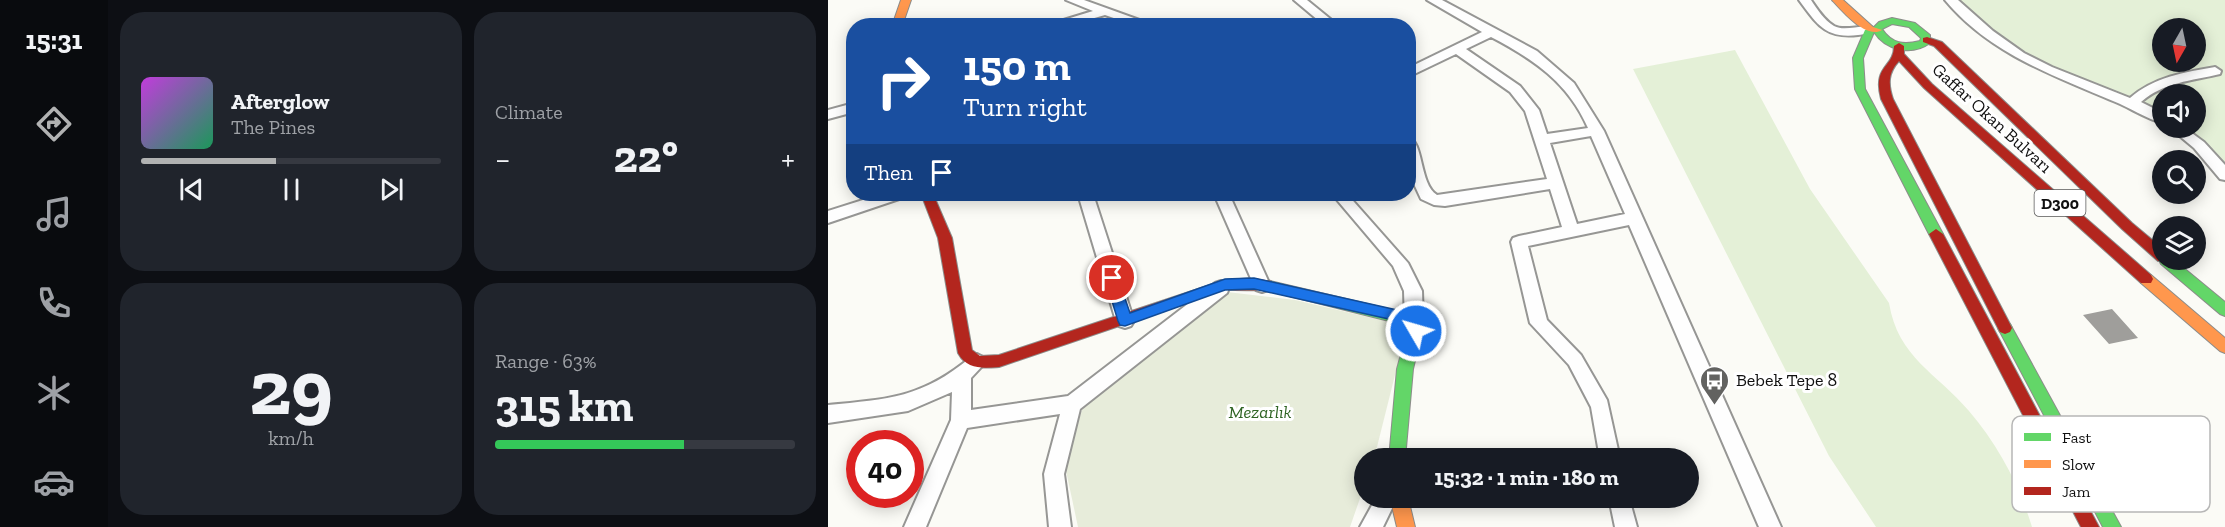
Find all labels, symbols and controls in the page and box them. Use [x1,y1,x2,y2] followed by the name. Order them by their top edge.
[2152,18,2206,72] north arrow
[2152,18,2206,270] map controls
[26,24,83,56] text: 15:31
[963,40,1071,91] text: 150 m
[864,42,942,120] icon: right
[1928,58,2056,178] street label: Gaffar Okan Bulvarı
[2152,84,2206,138] button: sound
[231,88,329,115] text: Afterglow
[963,91,1087,123] text: Turn right
[495,100,563,124] text: Climate
[33,103,75,145] icon: directions
[231,115,315,139] text: The Pines
[613,130,678,184] text: 22°
[495,139,510,178] text: −
[781,139,795,178] text: +
[2152,150,2206,204] button: search
[925,156,958,189] icon: arrive
[864,159,913,186] text: Then
[175,173,208,206] icon: previous
[275,173,308,206] icon: pause
[375,173,408,206] icon: next
[2034,190,2086,216] road number: D300
[33,193,75,235] icon: music
[2152,216,2206,270] button: layers
[1086,252,1137,303] pin
[1095,261,1128,294] icon: arrive
[33,282,75,324] icon: phone
[1384,299,1448,363] position arrow
[249,340,333,434] text: 29
[495,349,596,373] text: Range · 63%
[1699,364,1731,406] bus stop icon: Bebek Tepe 8
[1736,369,1837,391] place label: Bebek Tepe 8
[33,372,75,414] icon: climate
[495,379,633,433] text: 315 km
[1228,401,1292,423] park label: Mezarlık
[2012,416,2210,512] legend
[268,426,314,450] text: km/h
[2062,428,2091,447] text: Fast
[846,430,924,508] speed limit sign: 40
[2062,455,2096,474] text: Slow
[33,461,75,503] icon: car
[1434,464,1619,491] text: 15:32 · 1 min · 180 m
[2062,482,2091,501] text: Jam

